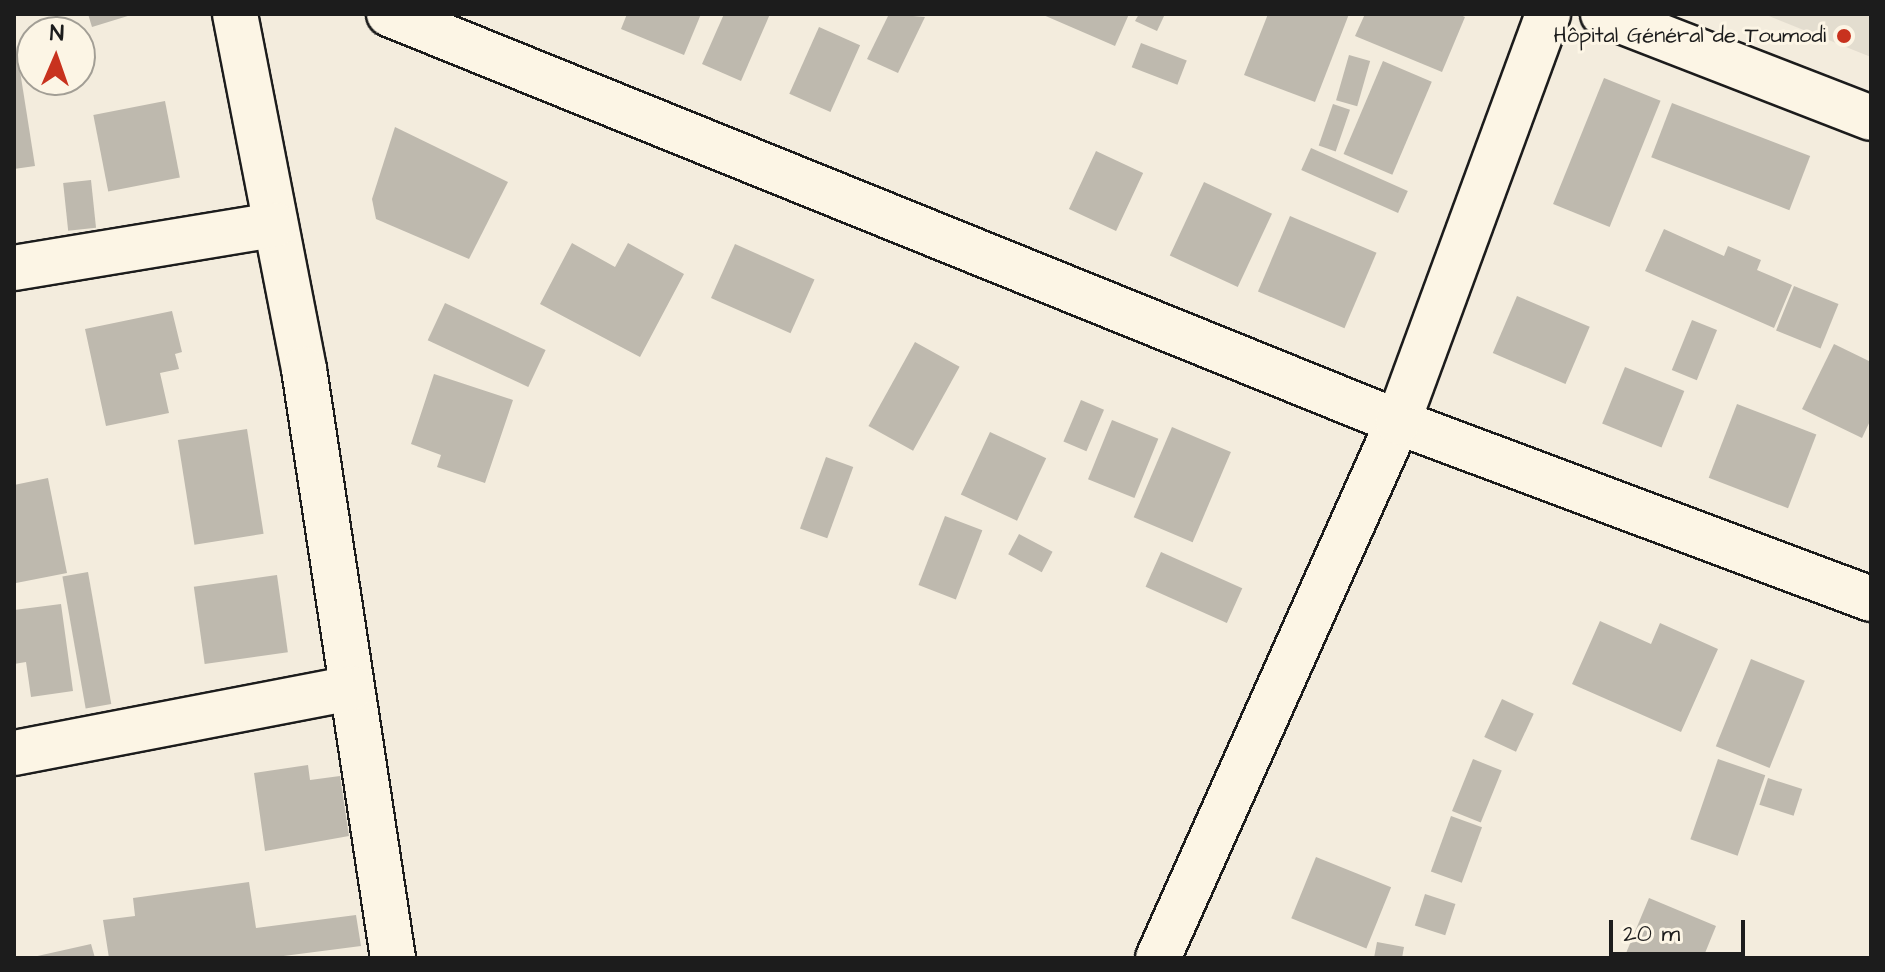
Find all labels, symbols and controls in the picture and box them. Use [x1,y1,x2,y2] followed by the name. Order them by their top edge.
[16,16,96,96] north arrow
[49,18,64,49] text: N
[1553,23,1826,49] place label: Hôpital Général de Toumodi
[1833,25,1855,47] marker: Hôpital Général de Toumodi
[1613,904,1749,954] scale bar
[1623,917,1680,951] text: 20 m

